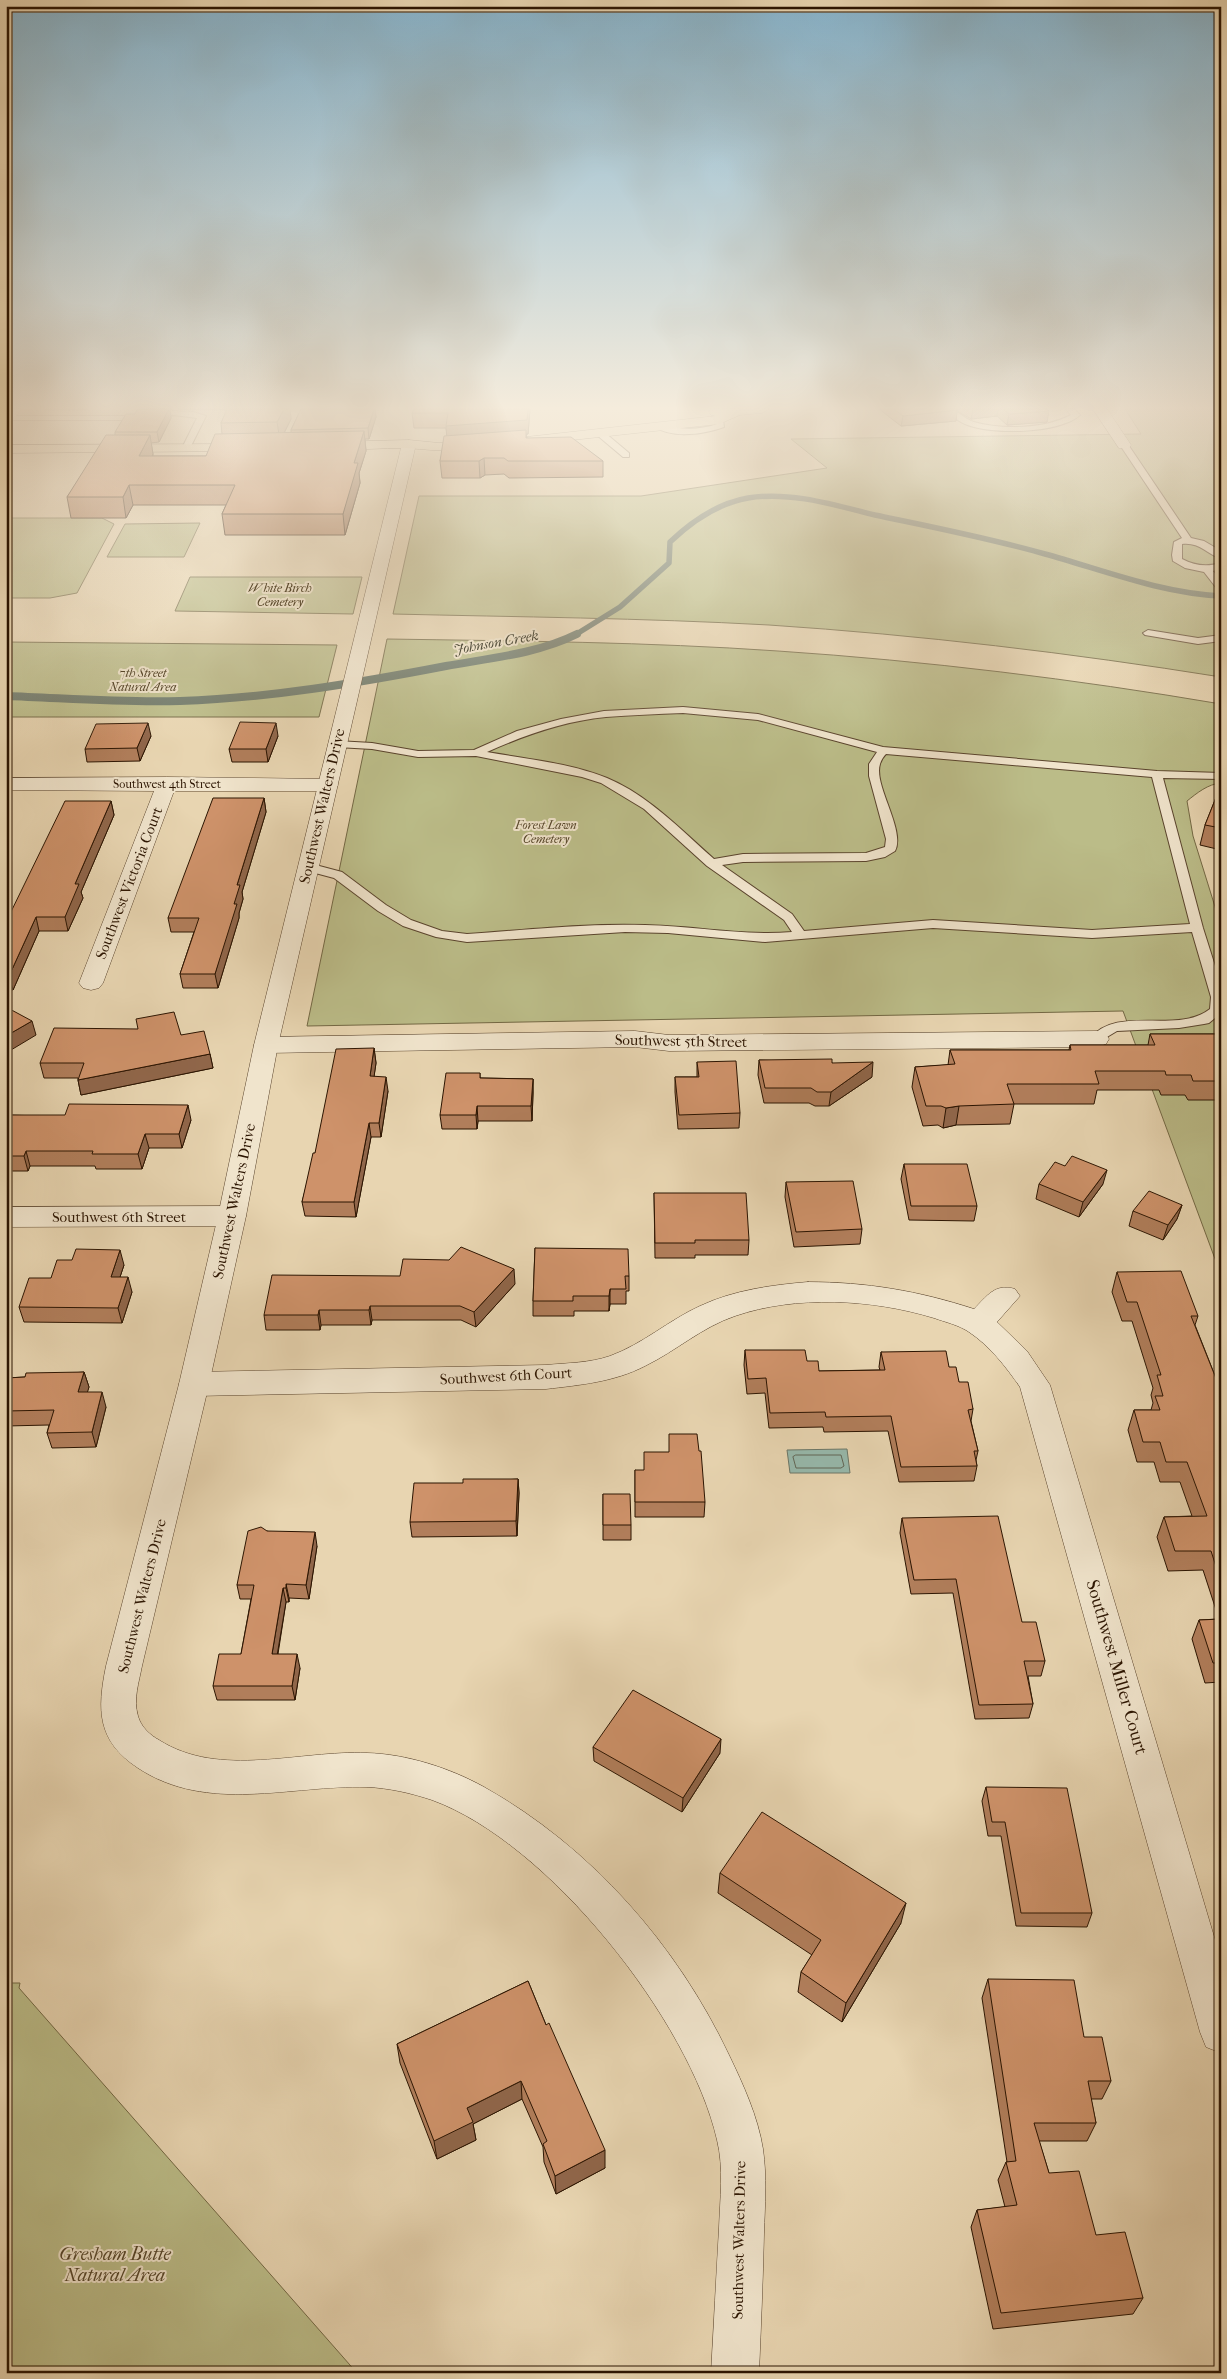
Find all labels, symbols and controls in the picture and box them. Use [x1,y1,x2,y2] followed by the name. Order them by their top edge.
[248,581,312,609] park label: White Birch Cemetery
[452,627,540,658] water label: Johnson Creek
[109,666,176,694] park label: 7th Street Natural Area
[295,726,349,885] street label: Southwest Walters Drive
[113,777,222,791] street label: Southwest 4th Street
[92,804,167,962] street label: Southwest Victoria Court
[514,818,577,846] park label: Forest Lawn Cemetery
[615,1031,748,1051] street label: Southwest 5th Street
[209,1121,259,1281] street label: Southwest Walters Drive
[52,1208,187,1226] street label: Southwest 6th Street
[439,1364,573,1388] street label: Southwest 6th Court
[114,1516,170,1675] street label: Southwest Walters Drive
[1081,1577,1152,1758] street label: Southwest Miller Court
[729,2160,749,2320] street label: Southwest Walters Drive
[59,2244,171,2286] park label: Gresham Butte Natural Area

